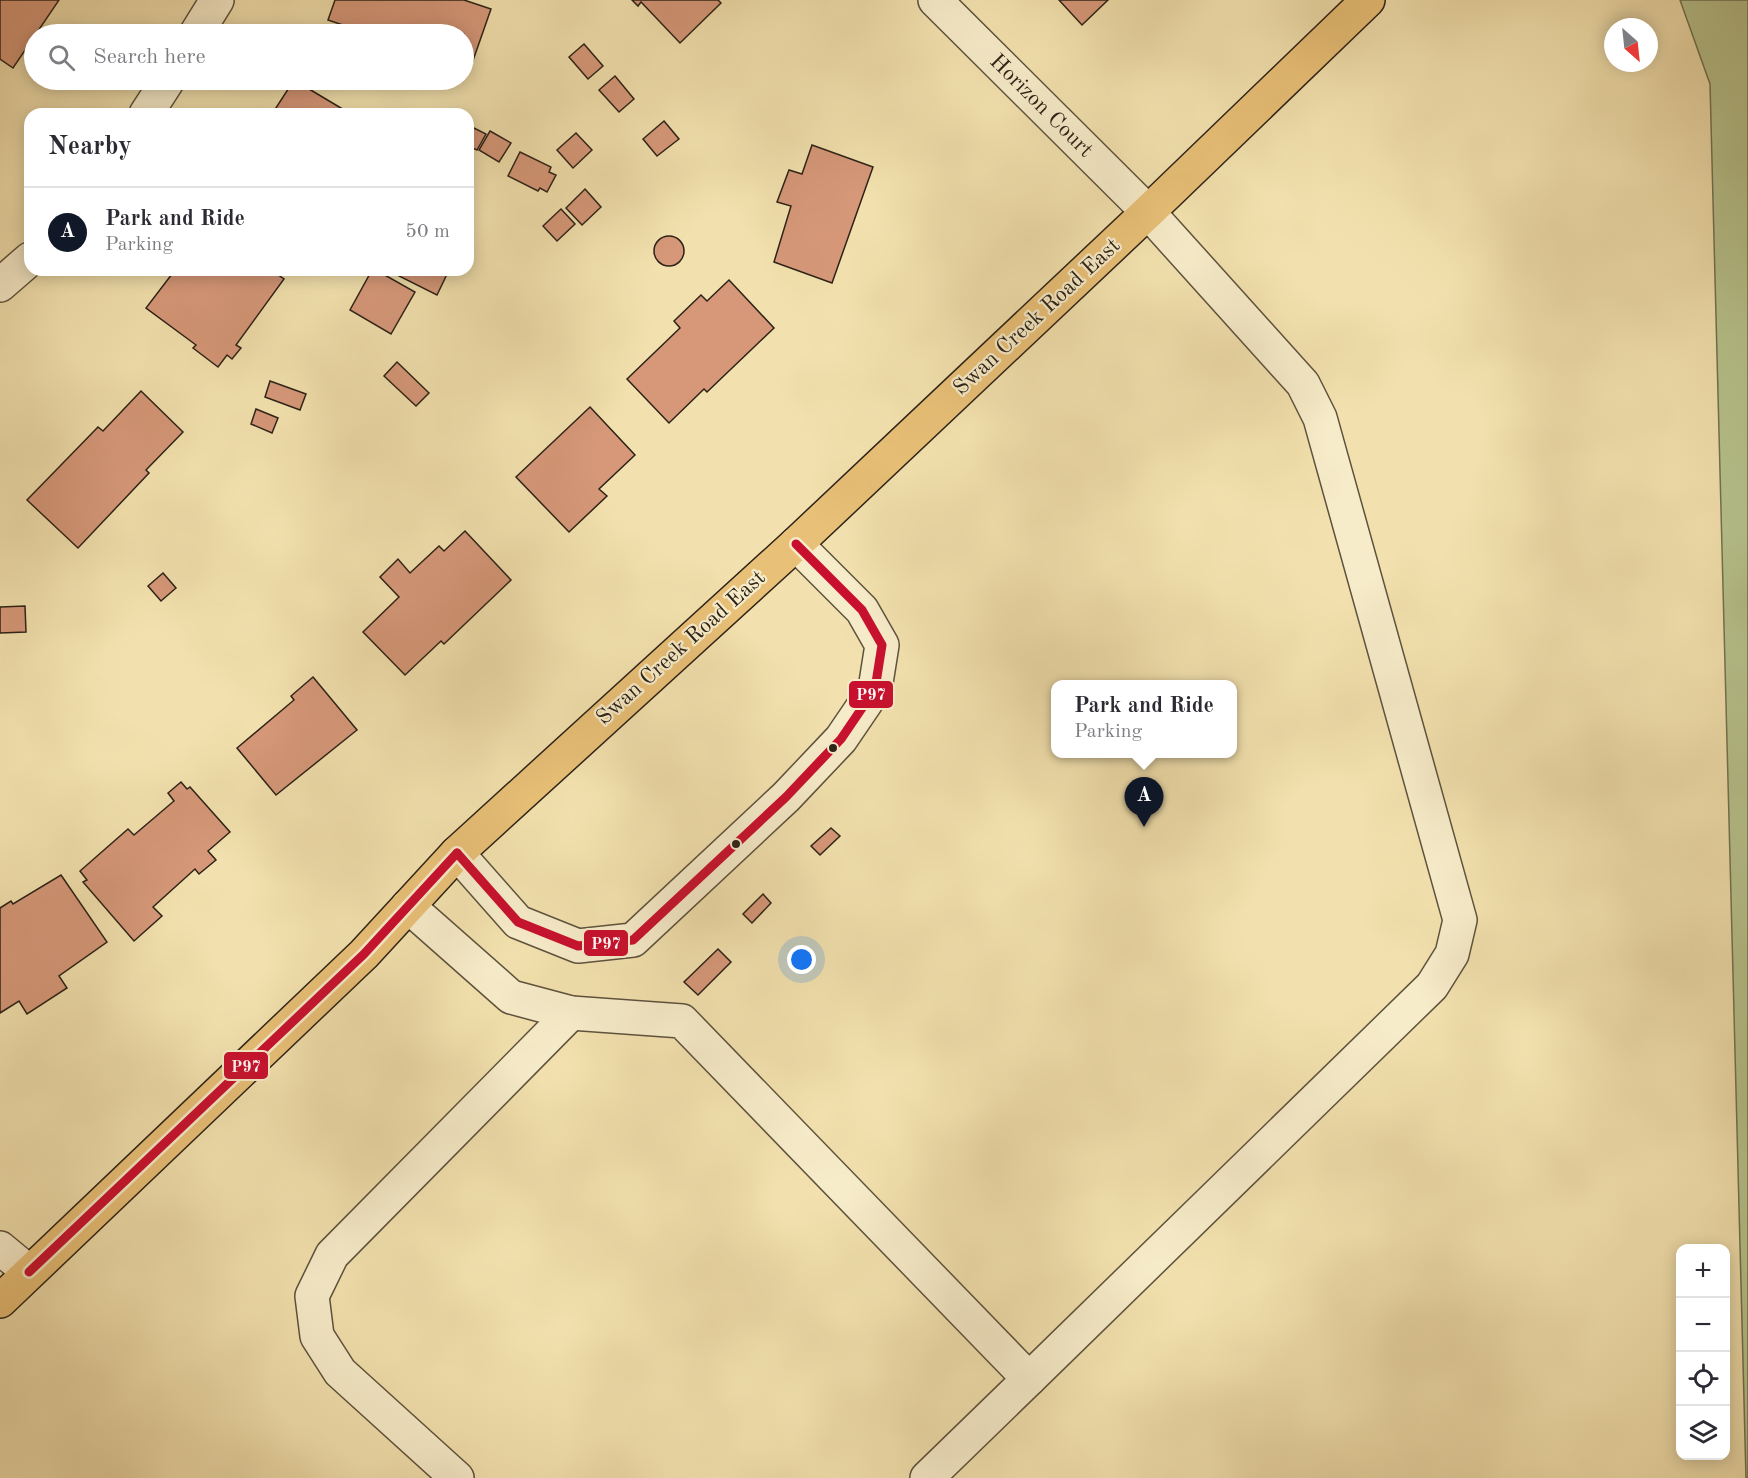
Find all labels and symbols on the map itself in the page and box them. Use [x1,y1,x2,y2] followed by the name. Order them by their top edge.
[1604,18,1658,72] north arrow
[985,50,1097,162] street label: Horizon Court
[949,234,1125,400] street label: Swan Creek Road East
[592,567,770,729] street label: Swan Creek Road East
[848,680,894,709] line badge: P97
[856,688,886,704] text: P97
[827,742,839,754] unlabelled marker
[1124,778,1164,827] pin: A
[730,838,742,850] unlabelled marker
[583,929,629,957] line badge: P97
[591,937,621,953] text: P97
[787,945,816,974] your location
[223,1051,269,1080] line badge: P97
[231,1060,261,1076] text: P97

